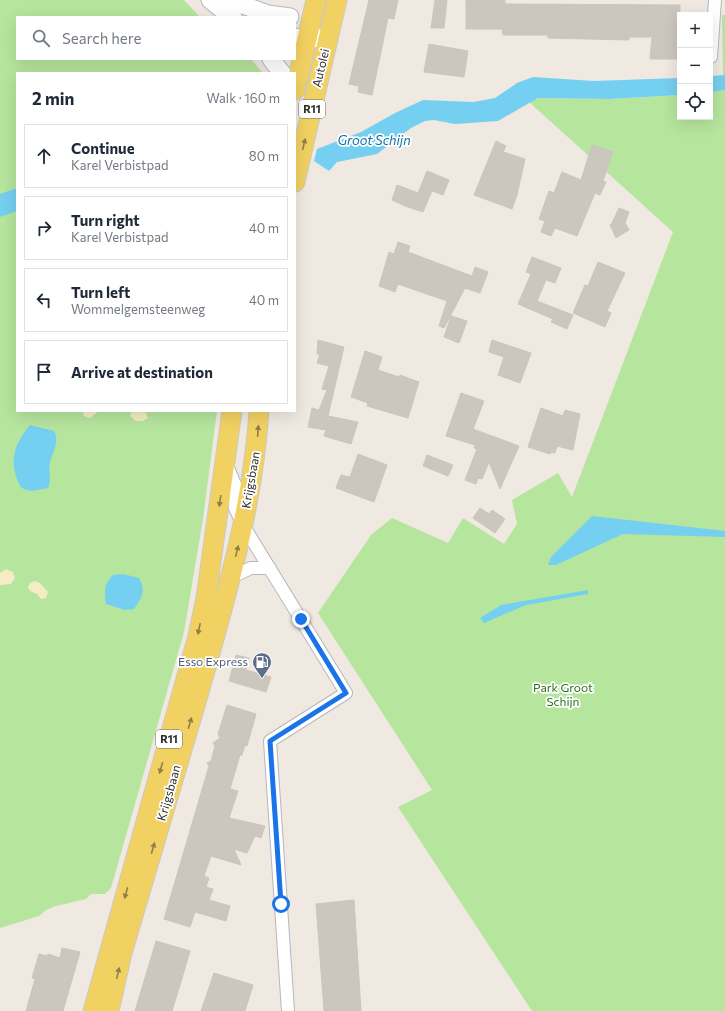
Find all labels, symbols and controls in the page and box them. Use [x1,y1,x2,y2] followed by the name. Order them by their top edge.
[677,12,713,120] map controls
[677,12,713,48] button: +
[16,16,296,60] search box
[30,27,52,49] icon: search
[62,29,141,47] text: Search here
[309,47,331,89] street label: Autolei
[677,48,713,84] button: −
[677,84,713,120] button: locate
[32,88,74,109] text: 2 min
[206,90,280,106] text: Walk · 160 m
[299,100,325,118] road number: R11
[337,132,411,148] water label: Groot Schijn
[301,138,307,151] one-way arrow
[71,139,135,157] text: Continue
[33,145,55,167] icon: ahead
[249,148,279,164] text: 80 m
[71,157,168,173] text: Karel Verbistpad
[71,211,140,229] text: Turn right
[33,217,55,239] icon: right
[249,220,279,236] text: 40 m
[71,229,168,245] text: Karel Verbistpad
[71,283,130,301] text: Turn left
[33,289,55,311] icon: left
[249,292,279,308] text: 40 m
[71,301,205,317] text: Wommelgemsteenweg
[33,361,55,383] icon: arrive
[71,363,213,381] text: Arrive at destination
[255,425,262,437] one-way arrow
[238,450,262,509] street label: Krijgsbaan
[217,495,223,507] one-way arrow
[234,545,240,557] one-way arrow
[292,610,310,628] route end
[196,623,202,635] one-way arrow
[251,651,273,679] fuel station icon: Esso Express
[178,654,248,668] place label: Esso Express
[533,680,593,708] park label: Park Groot Schijn
[187,717,193,729] one-way arrow
[156,730,182,748] road number: R11
[158,762,164,774] one-way arrow
[153,763,183,822] street label: Krijgsbaan
[150,842,156,854] one-way arrow
[123,887,129,899] one-way arrow
[272,895,290,913] route start
[115,967,121,979] one-way arrow

